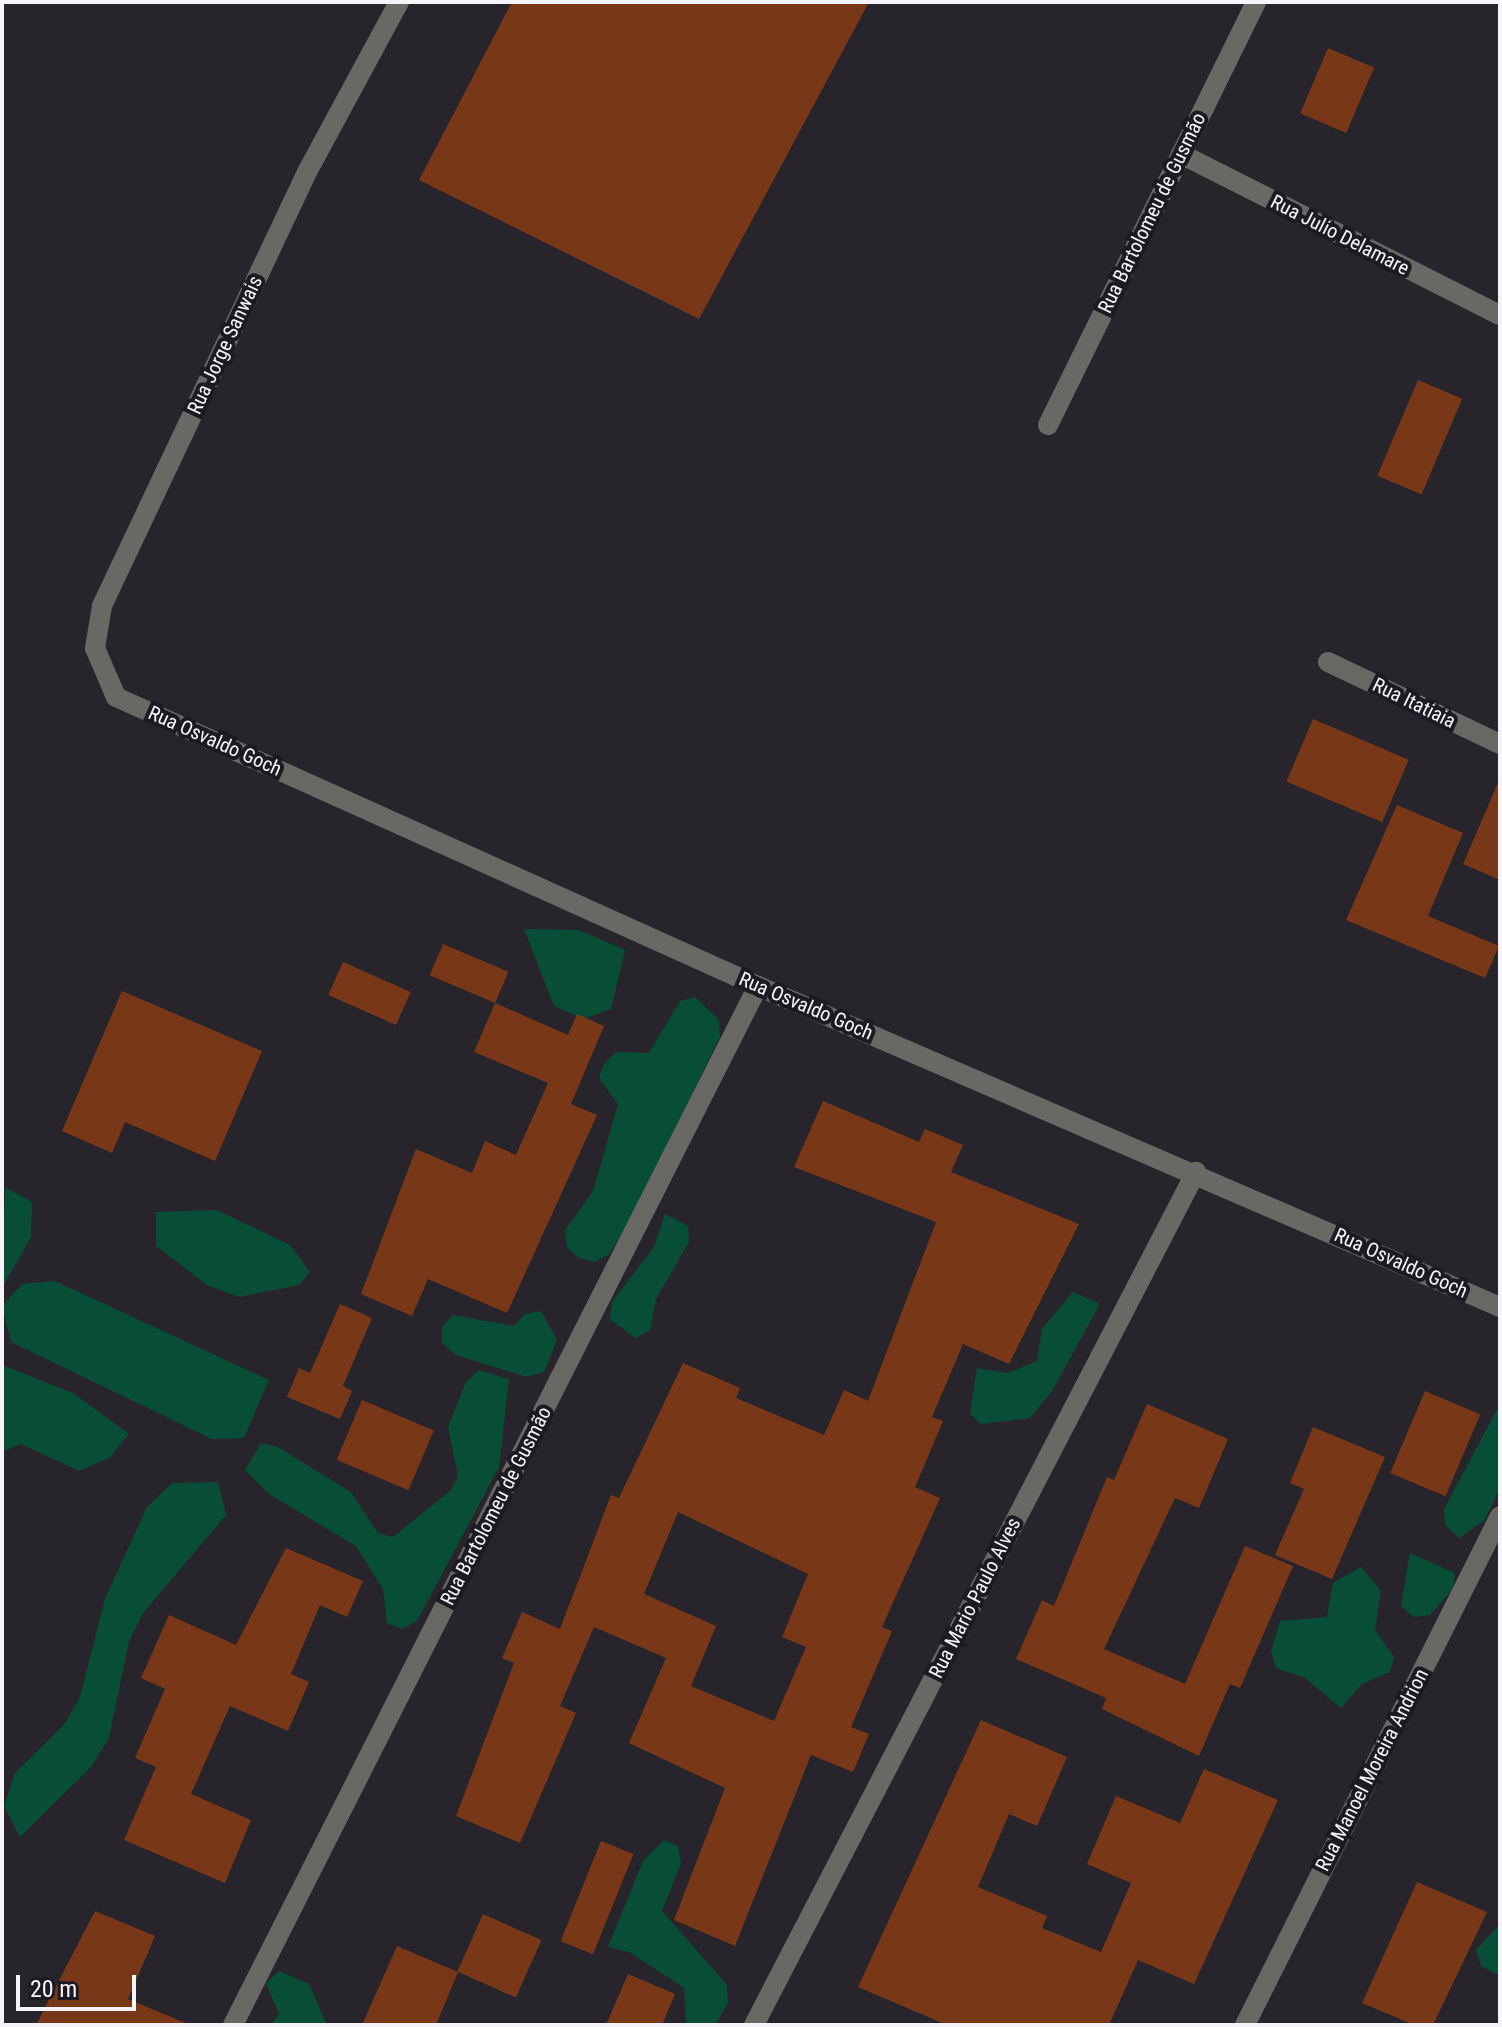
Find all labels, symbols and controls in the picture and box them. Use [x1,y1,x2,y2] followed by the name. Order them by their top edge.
[1093,109,1211,317] street label: Rua Bartolomeu de Gusmão
[1267,190,1413,280] street label: Rua Julio Delamare
[182,272,268,418] street label: Rua Jorge Sanwais
[1369,673,1459,733] street label: Rua Itatiaia
[145,701,285,781] street label: Rua Osvaldo Goch
[735,967,877,1045] street label: Rua Osvaldo Goch
[1331,1223,1471,1303] street label: Rua Osvaldo Goch
[435,1403,557,1609] street label: Rua Bartolomeu de Gusmão
[924,1514,1026,1682] street label: Rua Mario Paulo Alves
[1310,1665,1434,1875] street label: Rua Manoel Moreira Andrion
[20,1959,140,2009] scale bar
[30,1975,77,2003] text: 20 m

